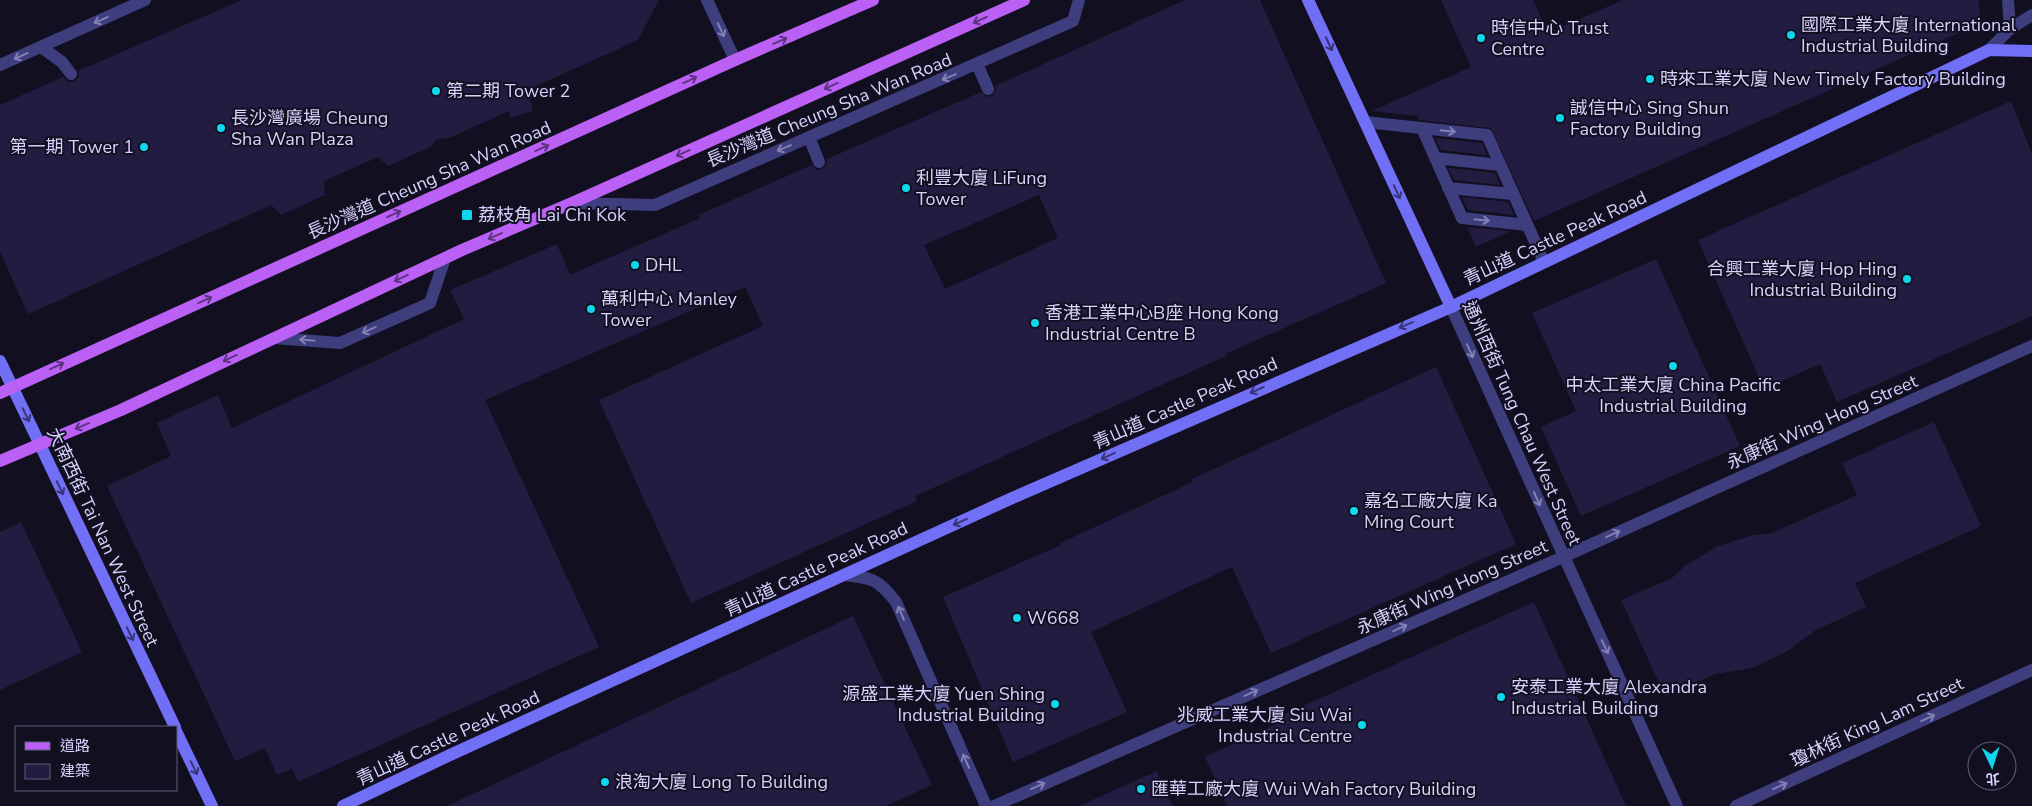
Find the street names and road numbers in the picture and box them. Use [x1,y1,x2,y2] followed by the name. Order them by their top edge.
[703,47,955,173] street label: 長沙灣道 Cheung Sha Wan Road
[303,115,555,245] street label: 長沙灣道 Cheung Sha Wan Road
[1459,185,1651,291] street label: 青山道 Castle Peak Road
[1457,297,1587,550] street label: 通州西街 Tung Chau West Street
[1089,351,1281,455] street label: 青山道 Castle Peak Road
[1723,369,1922,475] street label: 永康街 Wing Hong Street
[42,424,165,651] street label: 大南西街 Tai Nan West Street
[720,516,912,622] street label: 青山道 Castle Peak Road
[1353,534,1552,640] street label: 永康街 Wing Hong Street
[1787,671,1968,773] street label: 瓊林街 King Lam Street
[352,685,544,791] street label: 青山道 Castle Peak Road

